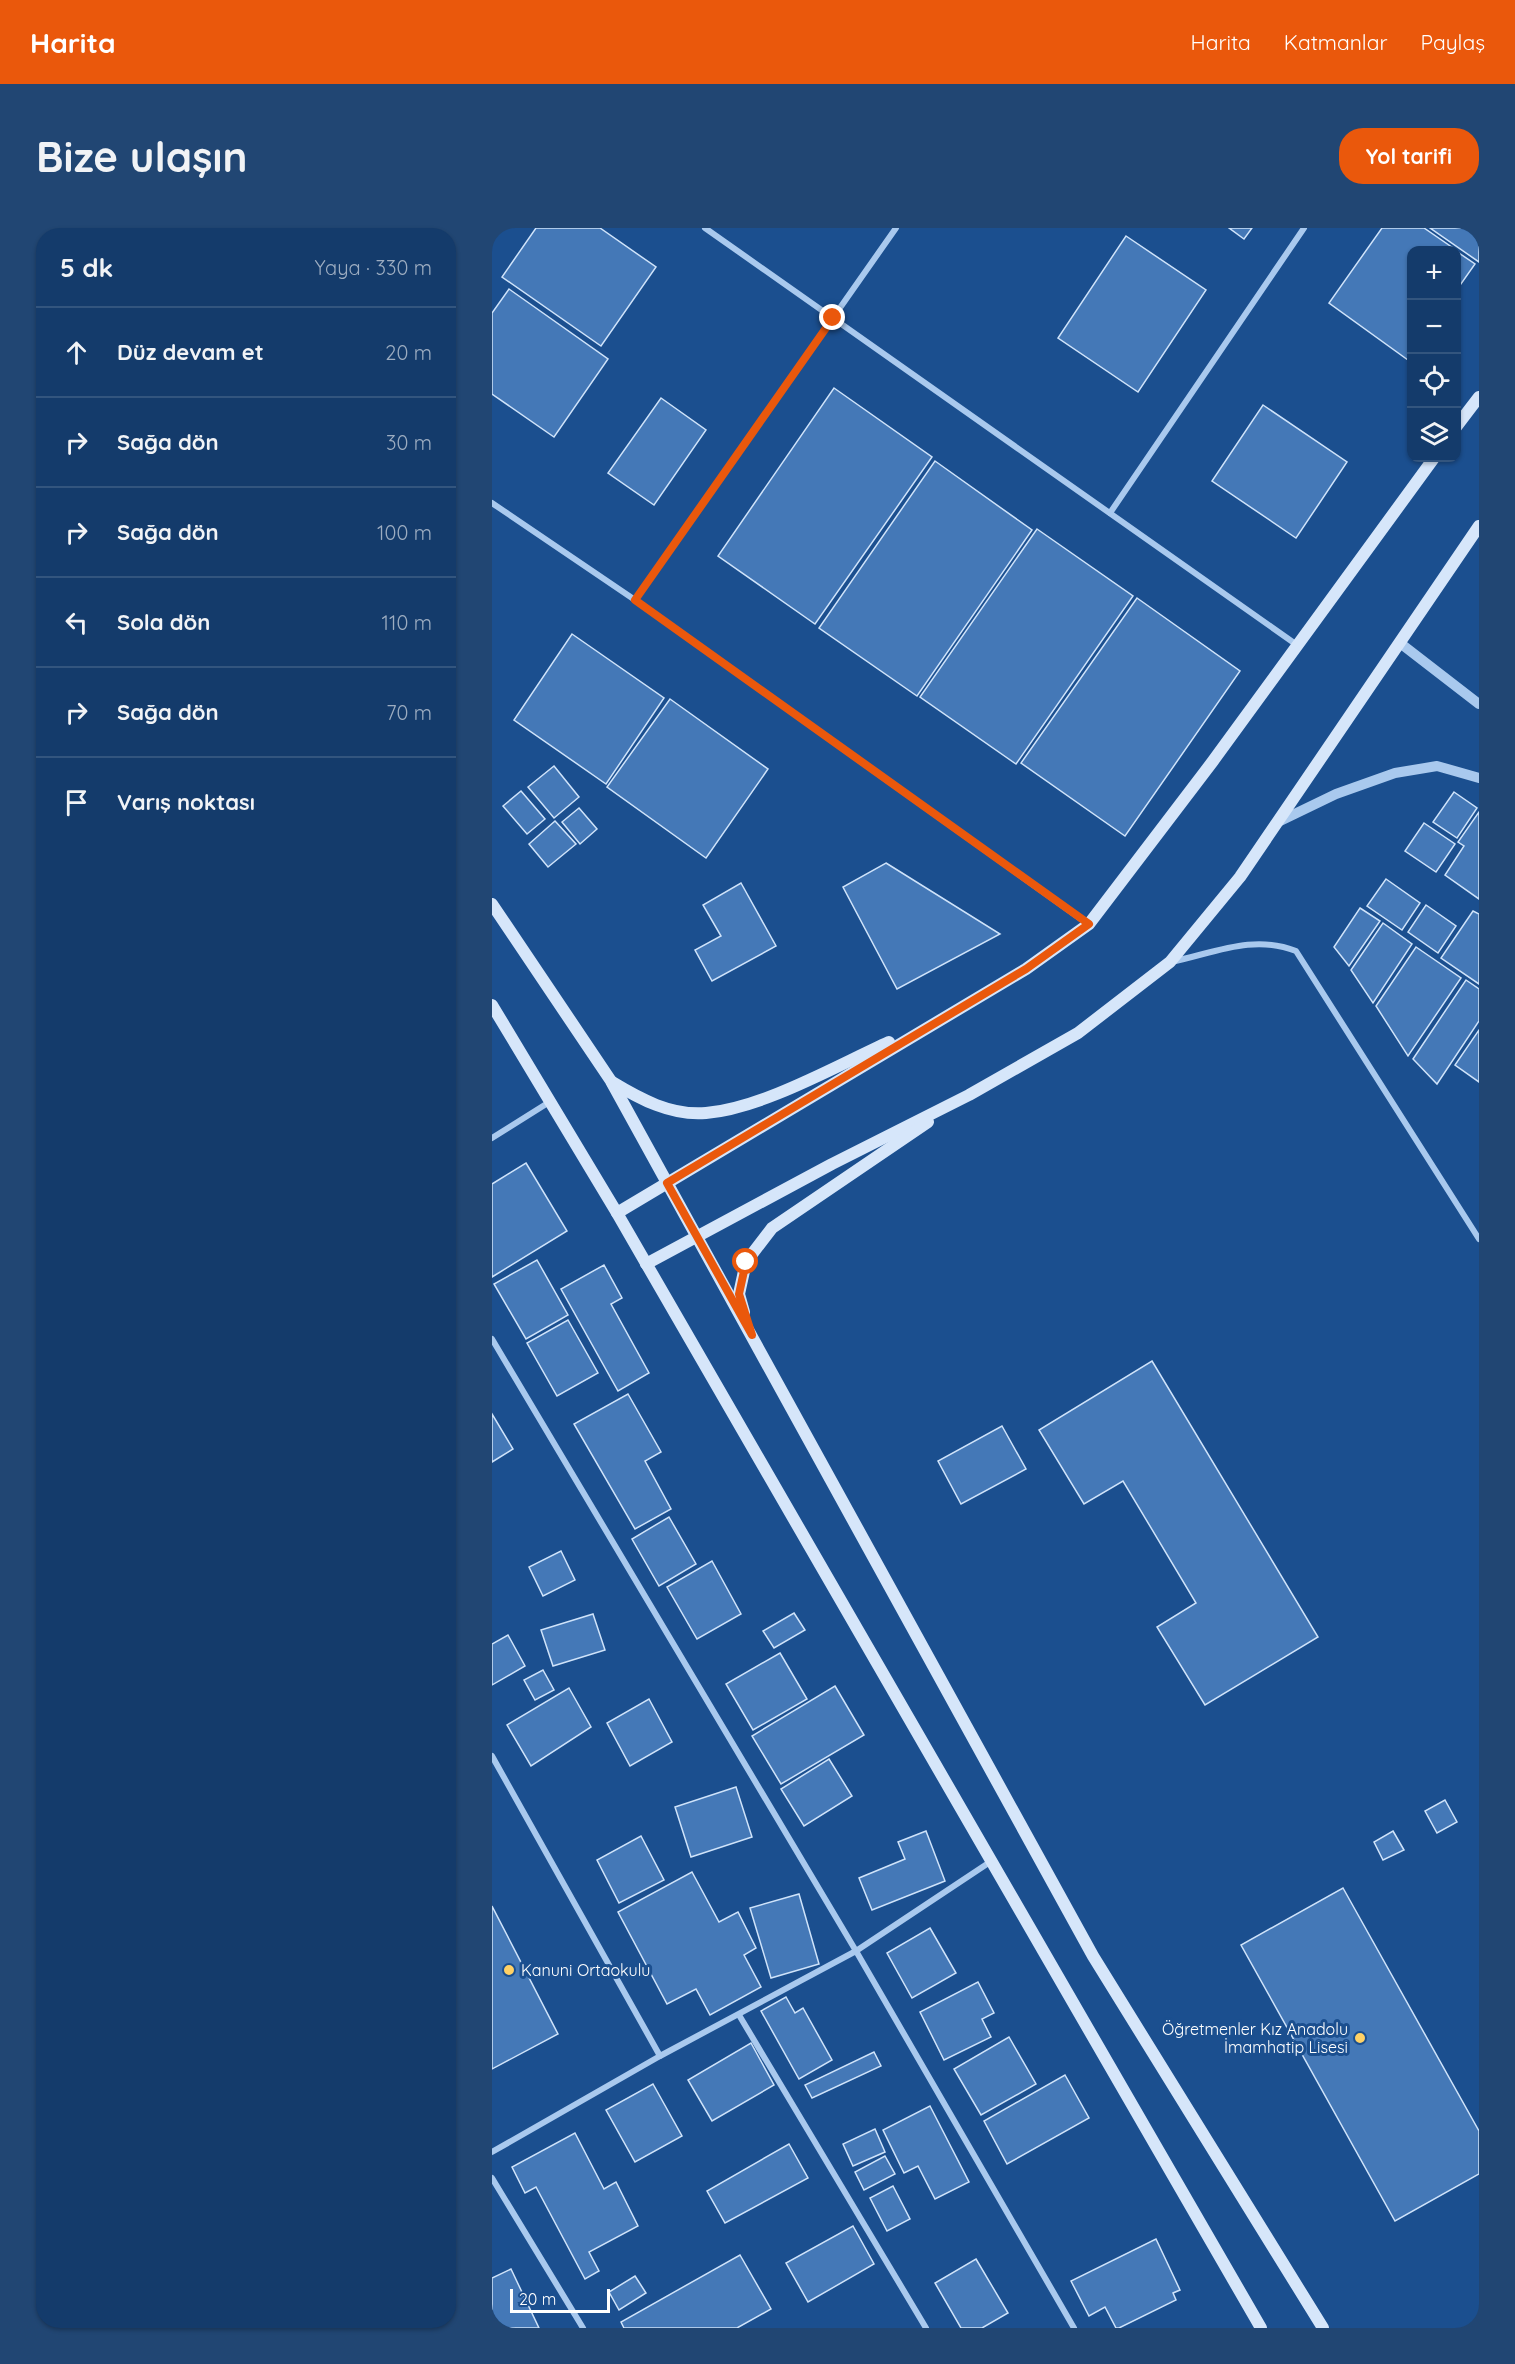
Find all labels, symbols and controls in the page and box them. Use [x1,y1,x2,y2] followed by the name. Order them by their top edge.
[30,25,116,60] text: Harita
[1191,29,1251,55] text: Harita
[1284,29,1388,55] text: Katmanlar
[1421,29,1485,55] text: Paylaş
[1339,128,1479,184] button: Yol tarifi
[36,130,247,183] text: Bize ulaşın
[1407,246,1461,462] map controls
[1407,246,1461,300] button: +
[60,251,113,284] text: 5 dk
[314,255,432,280] text: Yaya · 330 m
[1407,300,1461,354] button: −
[819,304,845,330] route end
[60,336,93,369] icon: ahead
[117,338,264,366] text: Düz devam et
[385,340,432,365] text: 20 m
[1407,354,1461,408] button: locate
[1407,408,1461,462] button: layers
[60,426,93,459] icon: right
[117,428,219,456] text: Sağa dön
[386,430,432,455] text: 30 m
[60,516,93,549] icon: right
[117,518,219,546] text: Sağa dön
[377,520,432,545] text: 100 m
[60,606,93,639] icon: left
[117,608,210,636] text: Sola dön
[382,610,432,635] text: 110 m
[60,696,93,729] icon: right
[117,698,219,726] text: Sağa dön
[386,700,432,725] text: 70 m
[60,786,93,819] icon: arrive
[117,788,255,816] text: Varış noktası
[732,1248,758,1274] route start
[521,1960,650,1980] place label: Kanuni Ortaokulu
[502,1963,516,1977] marker: Kanuni Ortaokulu
[1162,2019,1348,2057] place label: Öğretmenler Kız Anadolu İmamhatip Lisesi
[1353,2031,1367,2045] marker: Öğretmenler Kız Anadolu İmamhatip Lisesi
[510,2286,610,2314] scale bar
[519,2289,556,2309] text: 20 m

